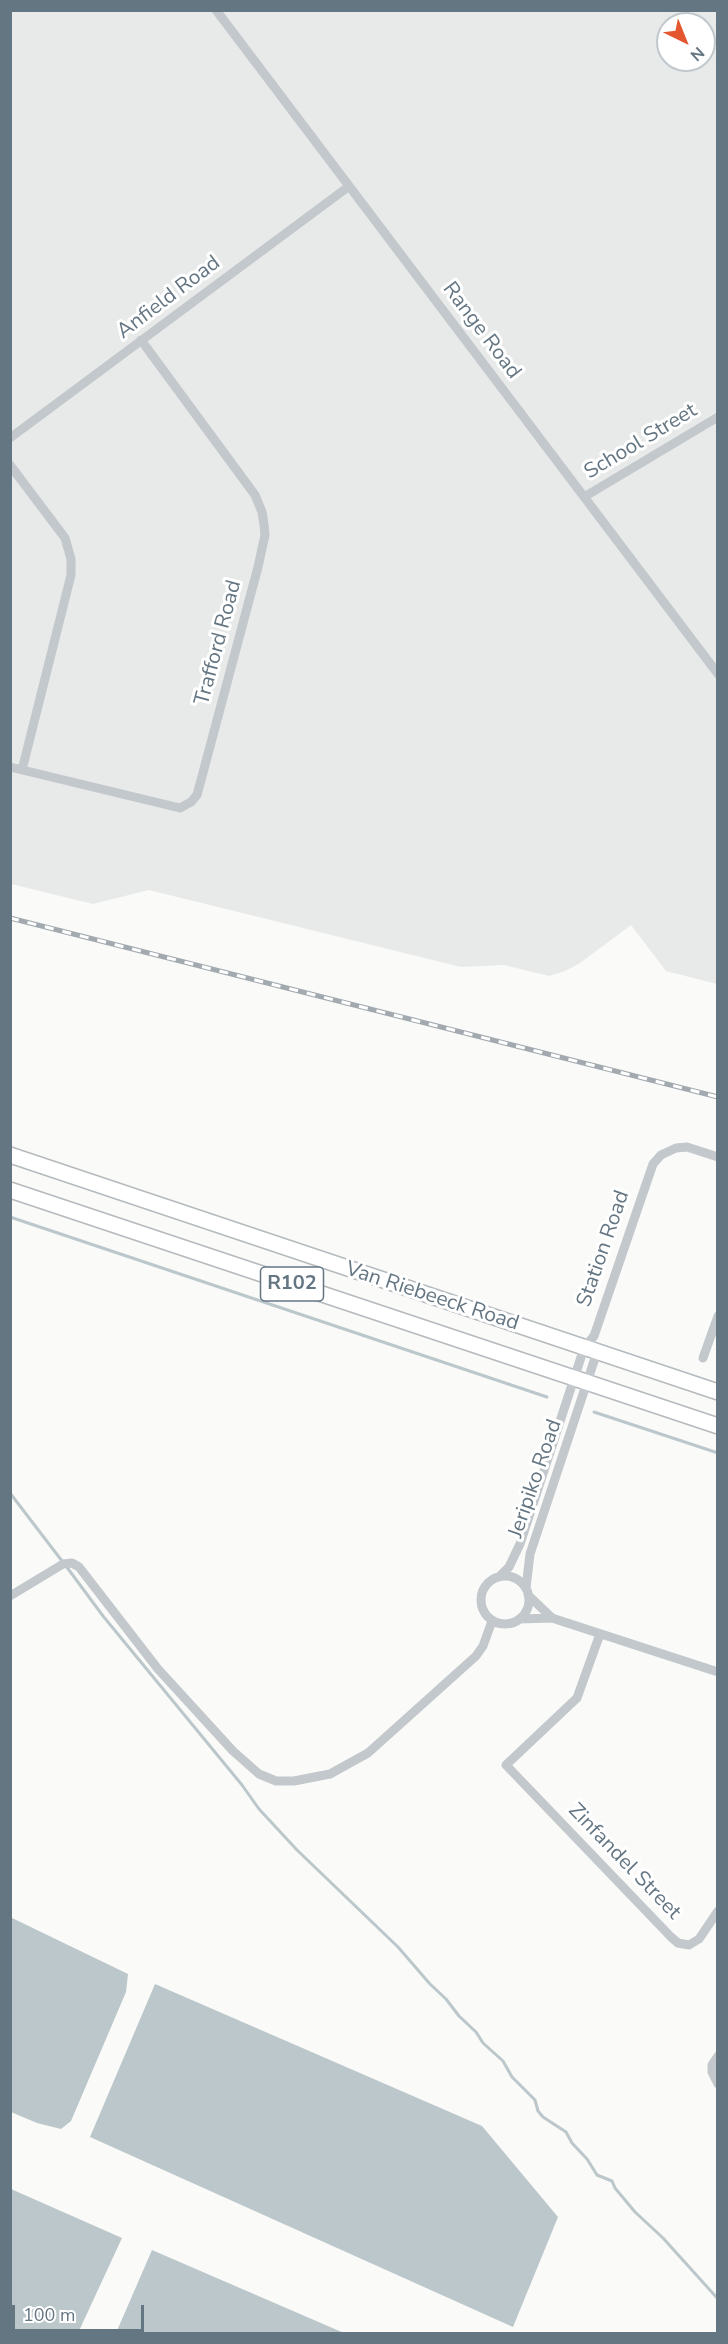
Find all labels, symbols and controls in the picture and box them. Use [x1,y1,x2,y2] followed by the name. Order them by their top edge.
[656,12,716,72] north arrow
[685,42,709,66] text: N
[112,251,226,345] street label: Anfield Road
[436,278,526,384] street label: Range Road
[580,399,702,485] street label: School Street
[190,578,248,708] street label: Trafford Road
[572,1187,636,1311] street label: Station Road
[342,1257,522,1337] street label: Van Riebeeck Road
[260,1267,324,1301] road number: R102
[504,1416,568,1542] street label: Jeripiko Road
[562,1799,686,1925] street label: Zinfandel Street
[15,2293,147,2331] scale bar
[23,2303,75,2327] text: 100 m

